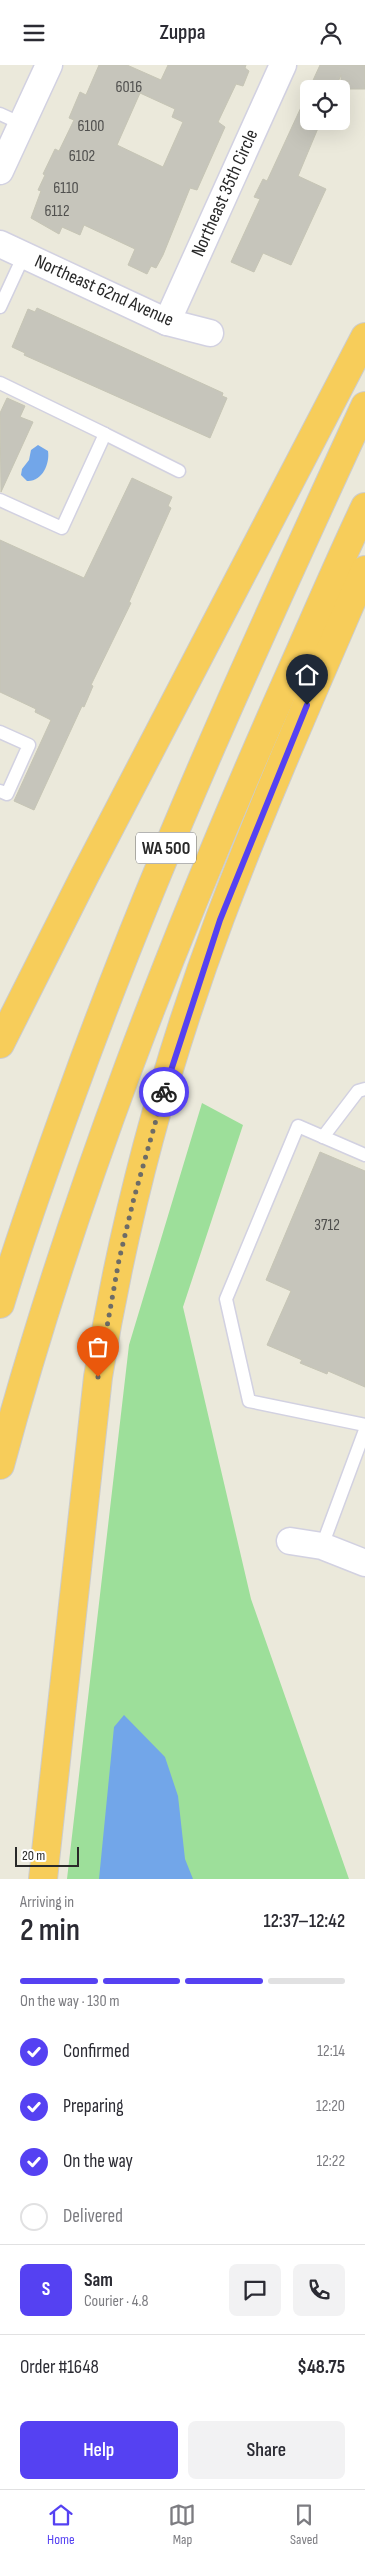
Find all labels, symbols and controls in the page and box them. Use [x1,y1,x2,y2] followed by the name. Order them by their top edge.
[20,19,48,47] icon: menu
[159,19,206,46] text: Zuppa
[317,19,345,47] icon: person
[116,78,142,97] house number: 6016
[300,80,350,130] map controls
[300,80,350,130] button: locate
[78,117,104,136] house number: 6100
[187,126,263,260] street label: Northeast 35th Circle
[69,147,95,166] house number: 6102
[53,179,79,198] house number: 6110
[45,202,69,221] house number: 6112
[31,250,177,332] street label: Northeast 62nd Avenue
[286,654,328,705] pin
[293,661,321,689] icon: home
[136,833,196,863] road number: WA 500
[139,1067,189,1117] courier
[150,1078,178,1106] icon: bike
[314,1216,340,1235] house number: 3712
[77,1326,119,1377] pin
[84,1333,112,1361] icon: bag
[15,1844,79,1867] scale bar
[22,1847,45,1864] text: 20 m
[20,1893,74,1912] text: Arriving in
[263,1910,345,1933] text: 12:37–12:42
[20,1911,80,1950] text: 2 min
[20,1992,119,2011] text: On the way · 130 m
[20,2038,48,2066] icon: check
[63,2040,130,2063] text: Confirmed
[317,2042,345,2061] text: 12:14
[20,2093,48,2121] icon: check
[63,2095,124,2118] text: Preparing
[316,2097,345,2116] text: 12:20
[20,2148,48,2176] icon: check
[63,2150,133,2173] text: On the way
[316,2152,345,2171] text: 12:22
[63,2205,123,2228] text: Delivered
[229,2264,281,2316] button: chat
[293,2264,345,2316] button: phone
[84,2269,113,2292] text: Sam
[42,2278,50,2301] text: S
[84,2292,148,2311] text: Courier · 4.8
[20,2356,99,2379] text: Order #1648
[297,2356,345,2379] text: $48.75
[20,2421,178,2479] button: Help
[188,2421,345,2479] button: Share
[47,2501,75,2548] tab: Home
[168,2501,196,2548] tab: Map
[290,2501,318,2548] tab: Saved

